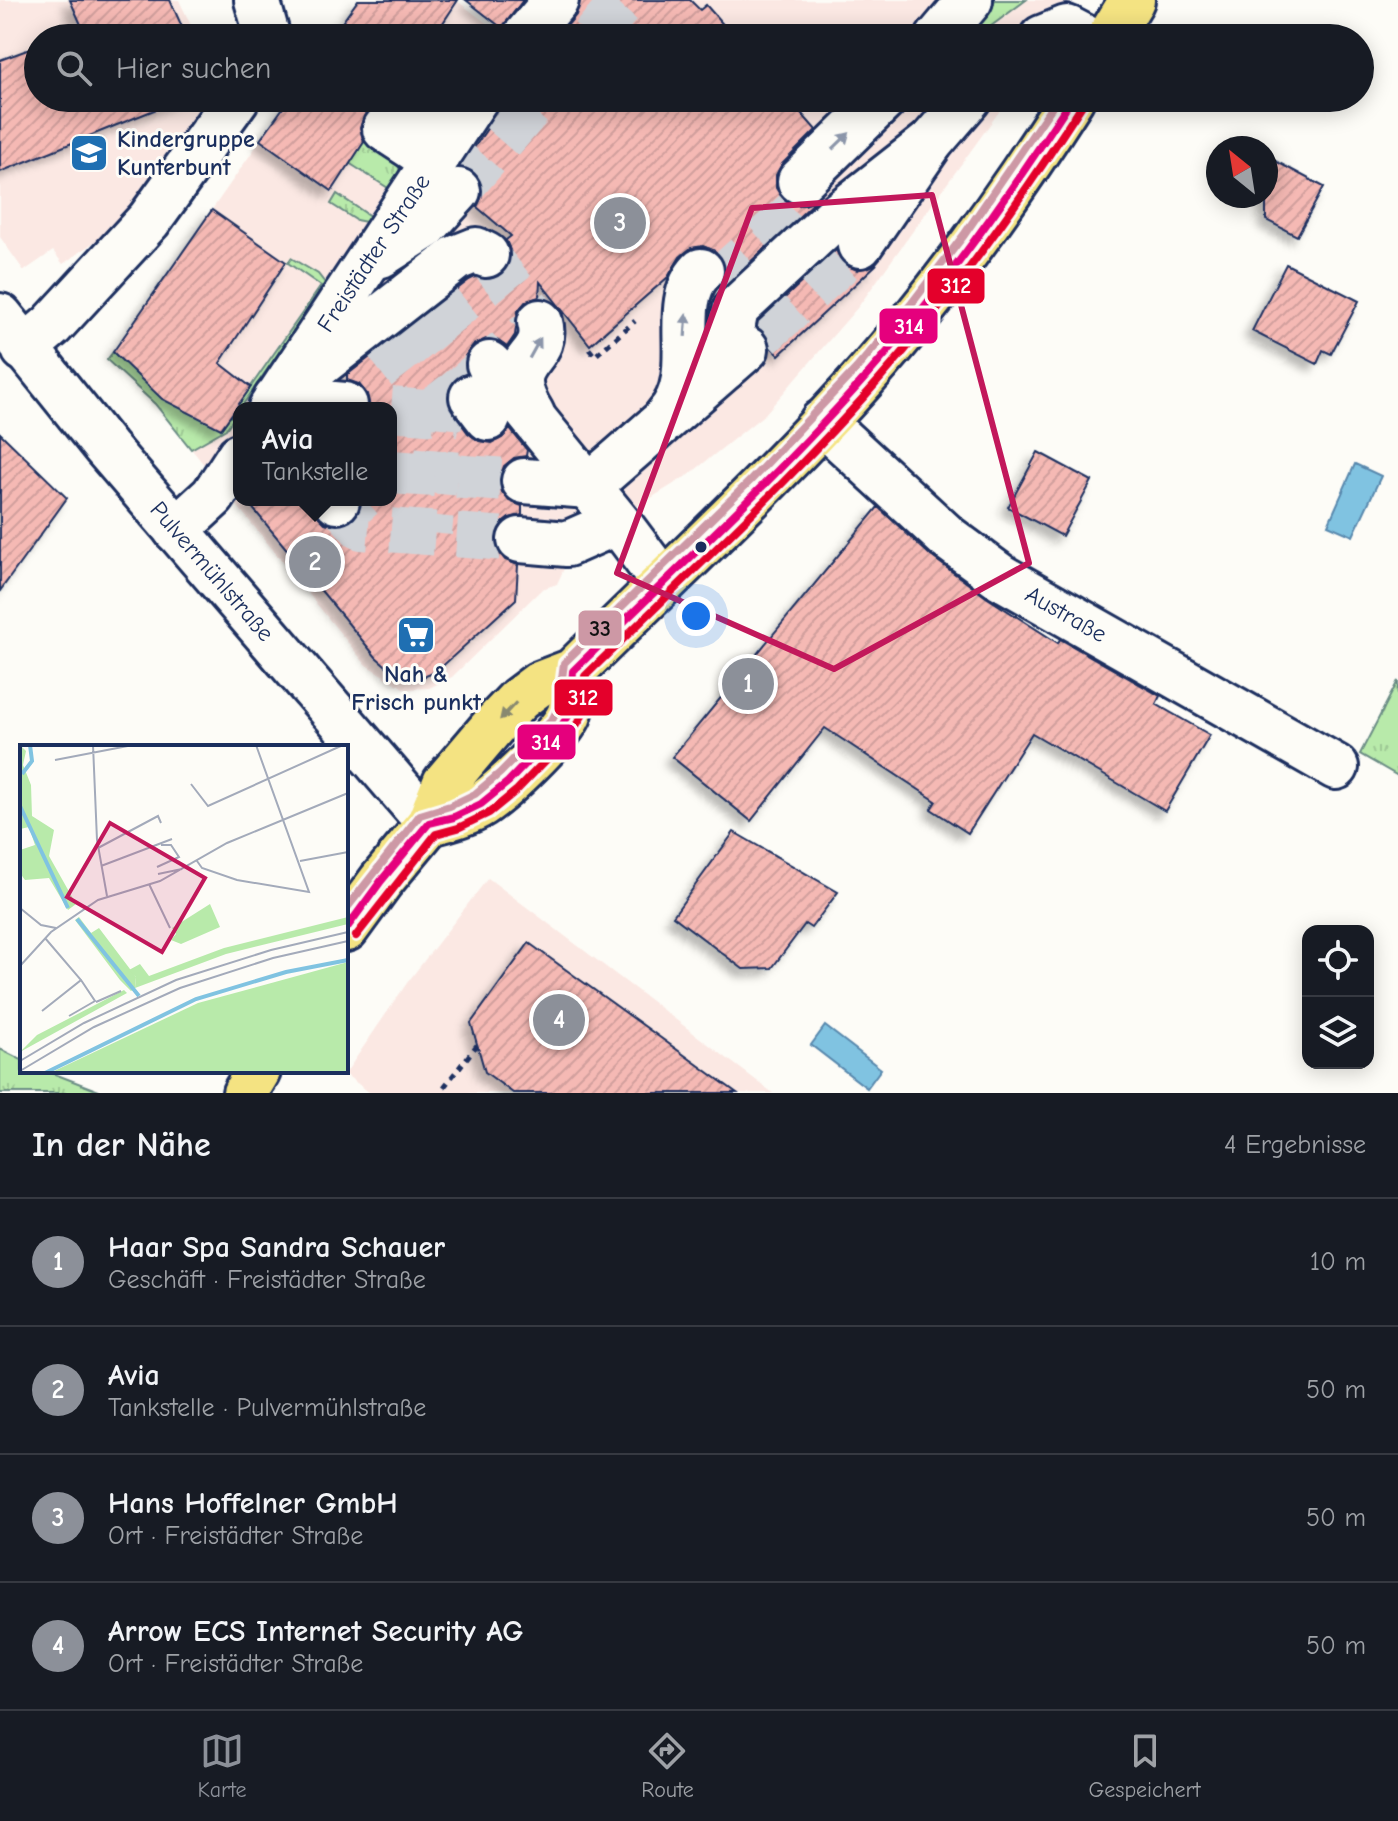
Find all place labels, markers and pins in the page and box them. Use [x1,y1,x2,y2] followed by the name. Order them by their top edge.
[117,125,255,181] place label: Kindergruppe Kunterbunt
[68,132,110,174] school or university icon: Kindergruppe Kunterbunt
[594,193,646,253] pin: 3
[289,532,341,592] pin: 2
[693,539,709,555] unlabelled marker
[395,614,437,656] supermarket icon: Nah & Frisch punkt
[722,654,774,714] pin: 1
[351,660,482,716] place label: Nah & Frisch punkt
[533,990,585,1050] pin: 4

